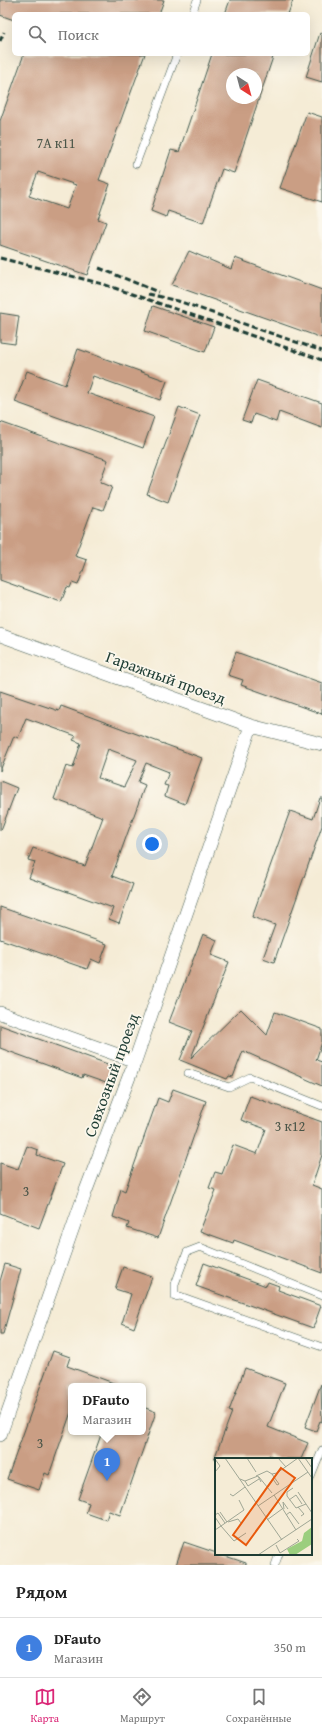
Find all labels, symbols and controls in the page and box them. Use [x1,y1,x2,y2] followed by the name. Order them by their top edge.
[12,12,310,56] search box
[26,23,48,45] icon: search
[58,24,99,45] text: Поиск
[226,68,262,104] north arrow
[36,133,76,153] house number: 7А к11
[103,644,230,710] street label: Гаражный проезд
[142,834,162,854] your location
[77,1009,145,1140] street label: Совхозный проезд
[275,1116,305,1136] house number: 3 к12
[23,1181,29,1201] house number: 3
[68,1383,146,1435] popup
[83,1389,129,1410] text: DFauto
[83,1410,132,1429] text: Магазин
[37,1433,43,1453] house number: 3
[94,1448,120,1481] pin: 1
[215,1458,312,1555] inset map
[16,1579,67,1604] text: Рядом
[54,1628,101,1649] text: DFauto
[26,1638,32,1657] text: 1
[274,1638,306,1657] text: 350 m
[54,1649,103,1668] text: Магазин
[30,1686,59,1726] tab: Карта
[120,1686,165,1726] tab: Маршрут
[226,1686,291,1726] tab: Сохранённые

